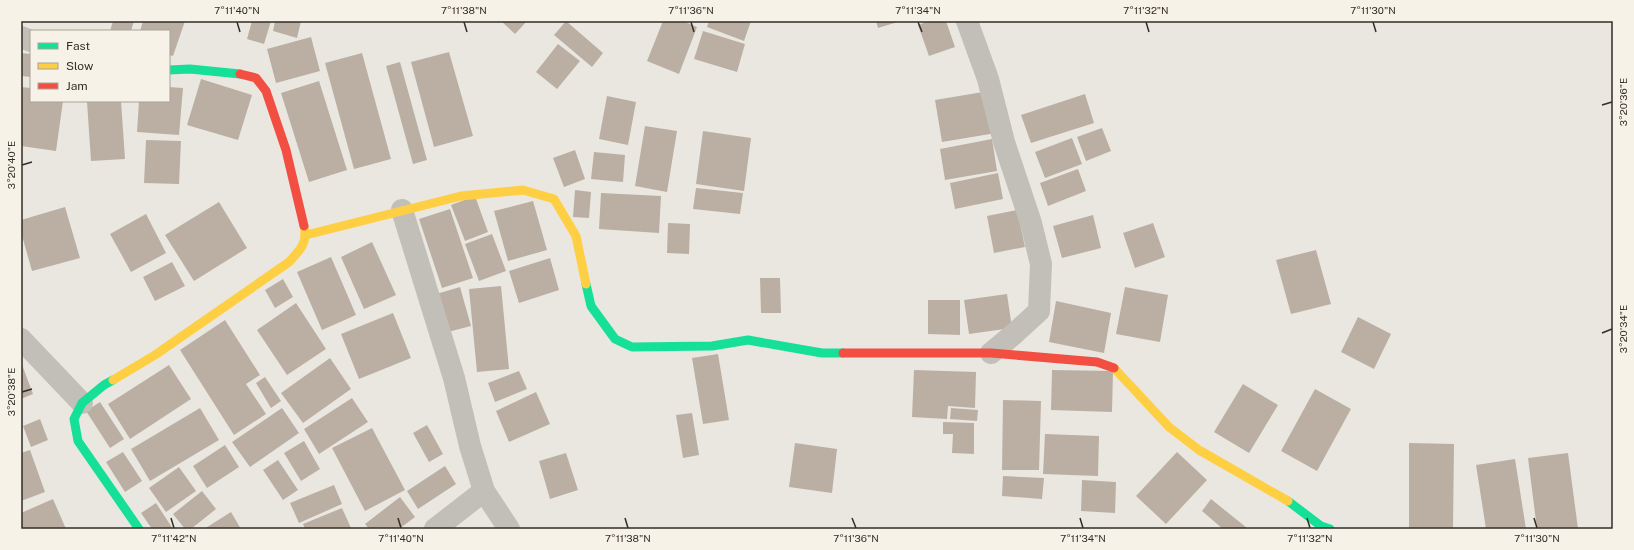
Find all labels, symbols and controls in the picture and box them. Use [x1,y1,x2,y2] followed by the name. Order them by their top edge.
[214,4,260,16] text: 7°11'40"N
[441,4,487,16] text: 7°11'38"N
[668,4,714,16] text: 7°11'36"N
[895,4,941,16] text: 7°11'34"N
[1123,4,1169,16] text: 7°11'32"N
[1350,4,1396,16] text: 7°11'30"N
[30,30,170,102] legend
[66,39,91,53] text: Fast
[66,59,94,73] text: Slow
[1617,78,1629,126] text: 3°20'36"E
[66,79,88,93] text: Jam
[5,141,17,189] text: 3°20'40"E
[1617,305,1629,353] text: 3°20'34"E
[5,368,17,416] text: 3°20'38"E
[151,532,197,544] text: 7°11'42"N
[378,532,424,544] text: 7°11'40"N
[605,532,651,544] text: 7°11'38"N
[833,532,879,544] text: 7°11'36"N
[1060,532,1106,544] text: 7°11'34"N
[1287,532,1333,544] text: 7°11'32"N
[1514,532,1560,544] text: 7°11'30"N

